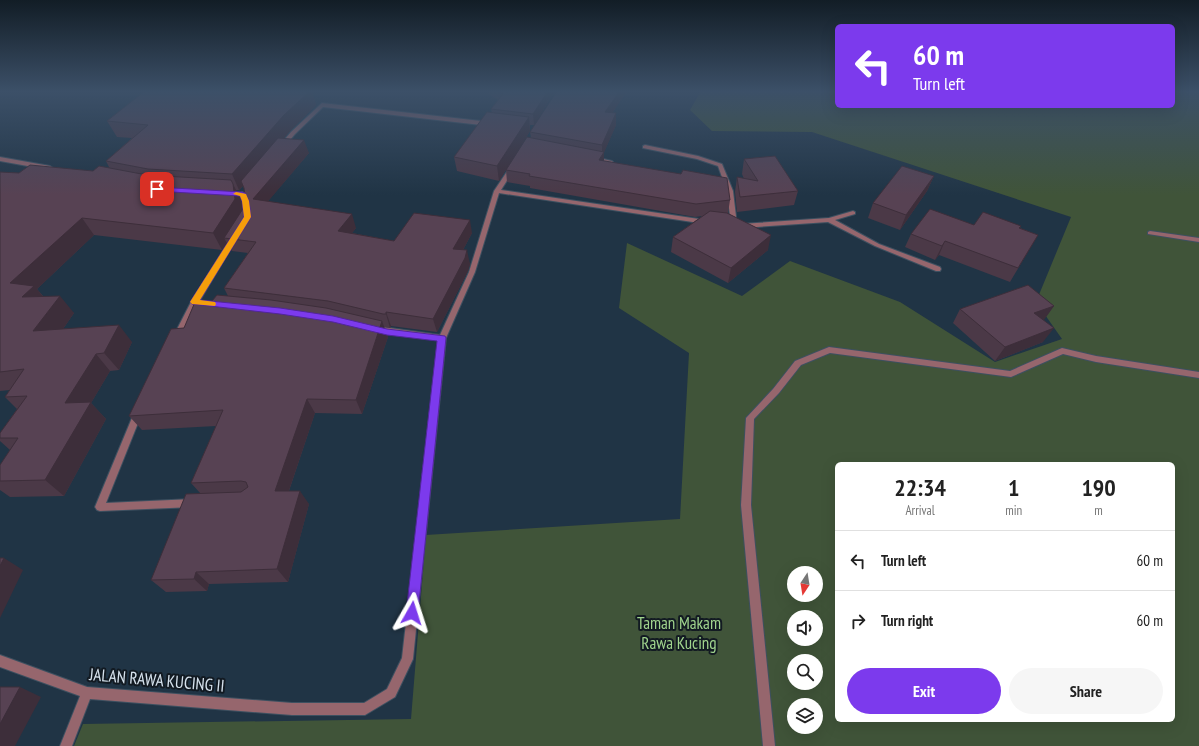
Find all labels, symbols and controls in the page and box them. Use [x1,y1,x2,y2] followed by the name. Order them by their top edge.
[913,36,964,73] text: 60 m
[847,40,899,92] icon: left
[913,72,965,95] text: Turn left
[140,172,174,206] pin
[146,178,168,200] icon: arrive
[894,472,946,503] text: 22:34
[1008,472,1019,503] text: 1
[1081,472,1116,503] text: 190
[905,502,935,519] text: Arrival
[1005,502,1022,519] text: min
[1094,502,1103,519] text: m
[847,550,869,572] icon: left
[881,551,926,570] text: Turn left
[1137,551,1163,570] text: 60 m
[787,566,823,602] north arrow
[787,566,823,734] map controls
[391,592,433,634] position arrow
[787,610,823,646] button: sound
[847,610,869,632] icon: right
[881,611,933,630] text: Turn right
[1137,611,1163,630] text: 60 m
[637,612,721,654] park label: Taman Makam Rawa Kucing
[787,654,823,690] button: search
[88,663,225,697] street label: JALAN RAWA KUCING II
[847,668,1001,714] button: Exit
[1009,668,1163,714] button: Share
[787,698,823,734] button: layers

